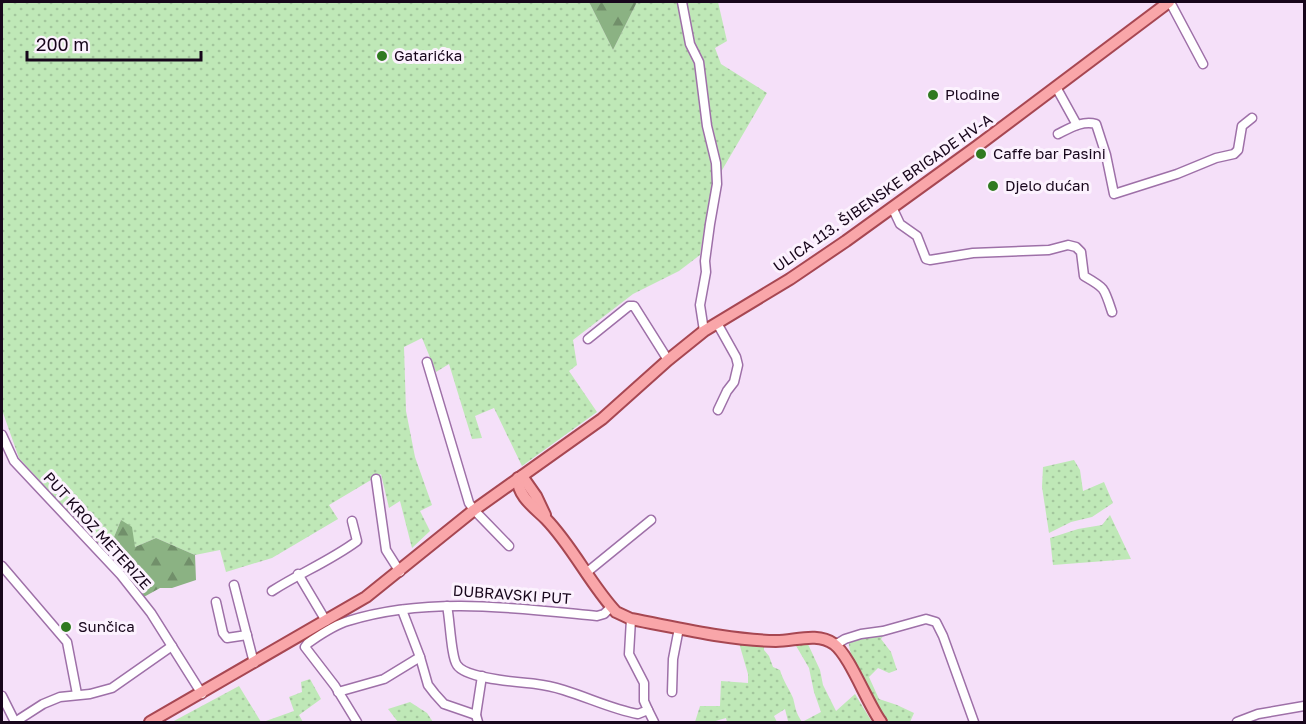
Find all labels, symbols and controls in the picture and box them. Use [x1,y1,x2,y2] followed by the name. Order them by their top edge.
[27,24,201,62] scale bar
[36,33,89,55] text: 200 m
[394,46,462,64] place label: Gatarićka
[375,49,389,63] marker: Gatarićka
[945,85,1000,103] place label: Plodine
[926,88,940,102] marker: Plodine
[769,109,995,275] street label: ULICA 113. ŠIBENSKE BRIGADE HV-A
[993,144,1106,162] place label: Caffe bar Pasini
[974,147,988,161] marker: Caffe bar Pasini
[1005,176,1090,194] place label: Djelo dućan
[986,179,1000,193] marker: Djelo dućan
[40,468,155,593] street label: PUT KROZ METERIZE
[452,581,572,607] street label: DUBRAVSKI PUT
[78,617,135,635] place label: Sunčica
[59,620,73,634] marker: Sunčica

